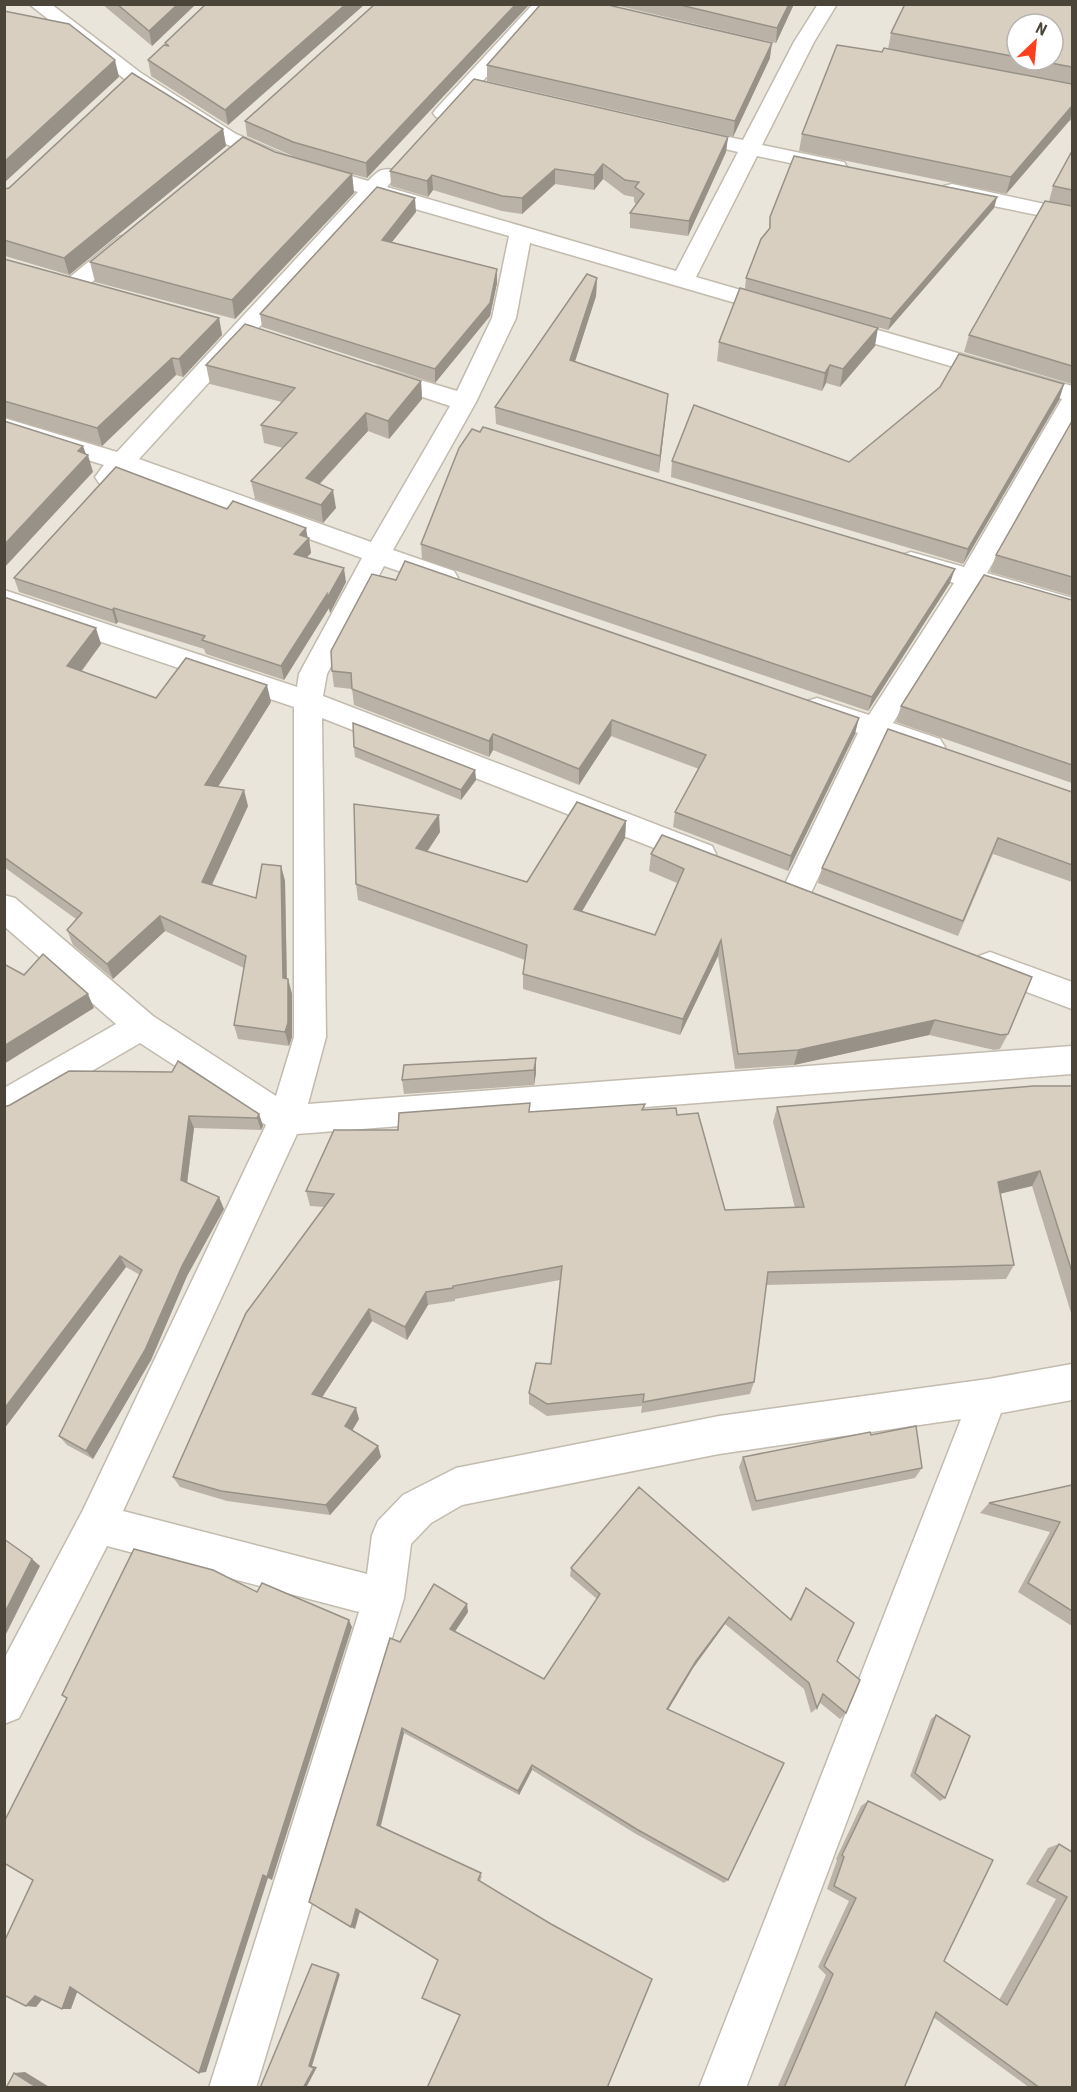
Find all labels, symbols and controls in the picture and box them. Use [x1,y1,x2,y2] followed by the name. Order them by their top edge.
[1005,12,1065,72] north arrow
[1033,18,1050,40] text: N

